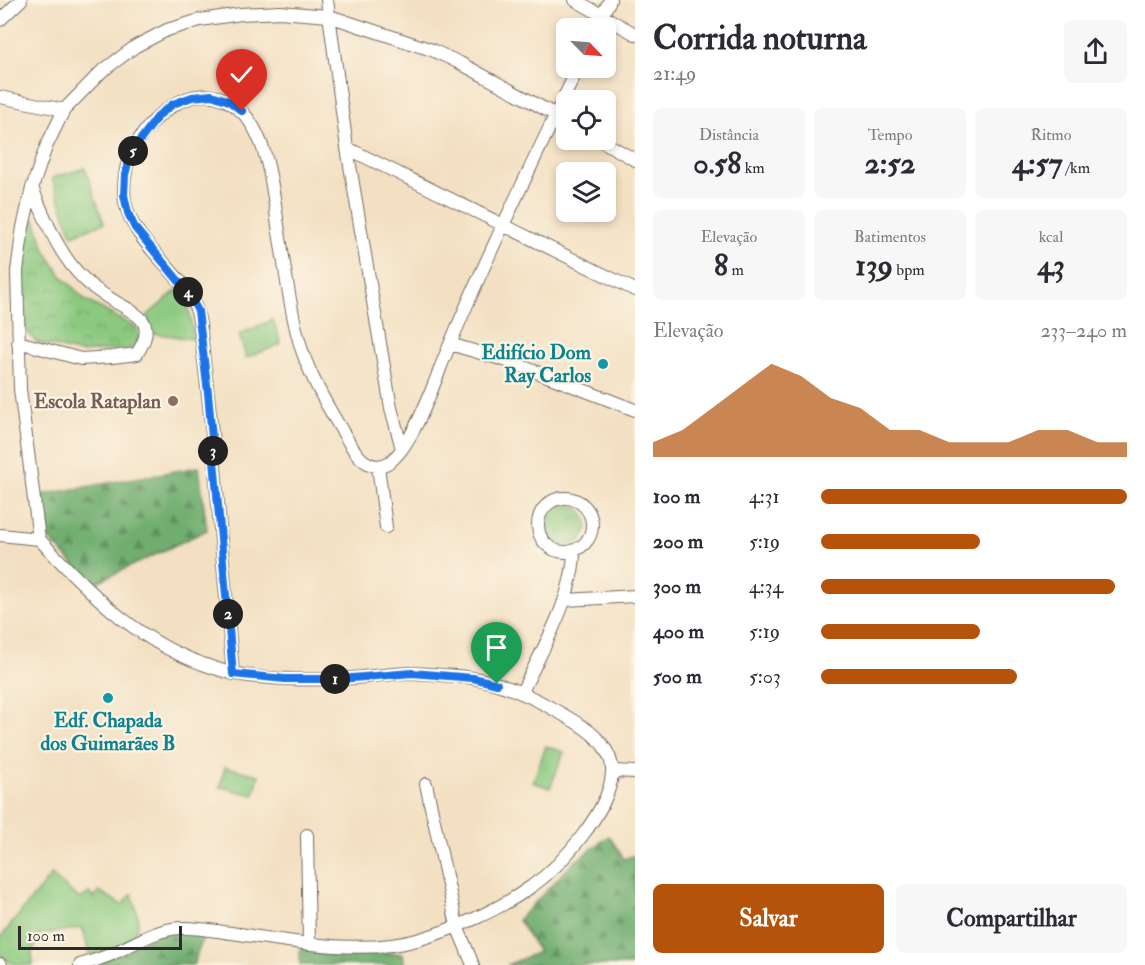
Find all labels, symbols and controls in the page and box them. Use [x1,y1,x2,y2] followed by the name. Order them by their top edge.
[556,18,616,78] north arrow
[556,18,616,222] map controls
[653,18,867,59] text: Corrida noturna
[1064,20,1127,83] button: share
[216,49,267,111] pin
[225,58,258,91] icon: check
[653,61,696,86] text: 21:49
[556,90,616,150] button: locate
[699,125,759,145] text: Distância
[868,125,912,145] text: Tempo
[1031,125,1071,145] text: Ritmo
[118,136,148,166] pin: 5
[129,141,137,161] text: 5
[693,145,741,182] text: 0.58
[865,145,915,182] text: 2:52
[1012,145,1063,182] text: 4:57
[741,158,765,178] text: km
[1063,158,1090,178] text: /km
[556,162,616,222] button: layers
[701,227,757,247] text: Elevação
[854,227,926,247] text: Batimentos
[1039,227,1063,247] text: kcal
[714,247,728,284] text: 8
[855,247,893,284] text: 139
[1037,247,1065,284] text: 43
[728,260,744,280] text: m
[893,260,925,280] text: bpm
[173,277,203,307] pin: 4
[184,282,192,302] text: 4
[653,318,723,343] text: Elevação
[1040,318,1127,343] text: 233–240 m
[481,340,591,389] place label: Edifício Dom Ray Carlos
[596,357,610,371] marker: Edifício Dom Ray Carlos
[34,389,162,415] place label: Escola Rataplan
[166,394,180,408] marker: Escola Rataplan
[198,436,228,466] pin: 3
[210,441,216,461] text: 3
[653,484,700,509] text: 100 m
[749,484,780,509] text: 4:31
[653,529,703,554] text: 200 m
[749,529,780,554] text: 5:19
[653,574,701,599] text: 300 m
[749,574,783,599] text: 4:34
[213,599,243,629] pin: 2
[224,604,232,624] text: 2
[653,619,704,644] text: 400 m
[749,619,780,644] text: 5:19
[471,622,522,684] pin
[480,631,513,664] icon: arrive
[320,664,350,694] pin: 1
[653,664,702,689] text: 500 m
[749,664,781,689] text: 5:03
[332,669,338,689] text: 1
[101,691,115,705] marker: Edf. Chapada dos Guimarães B
[41,708,175,756] place label: Edf. Chapada dos Guimarães B
[653,884,884,953] button: Salvar
[896,884,1127,953] button: Compartilhar
[18,923,182,950] scale bar
[27,926,65,946] text: 100 m

